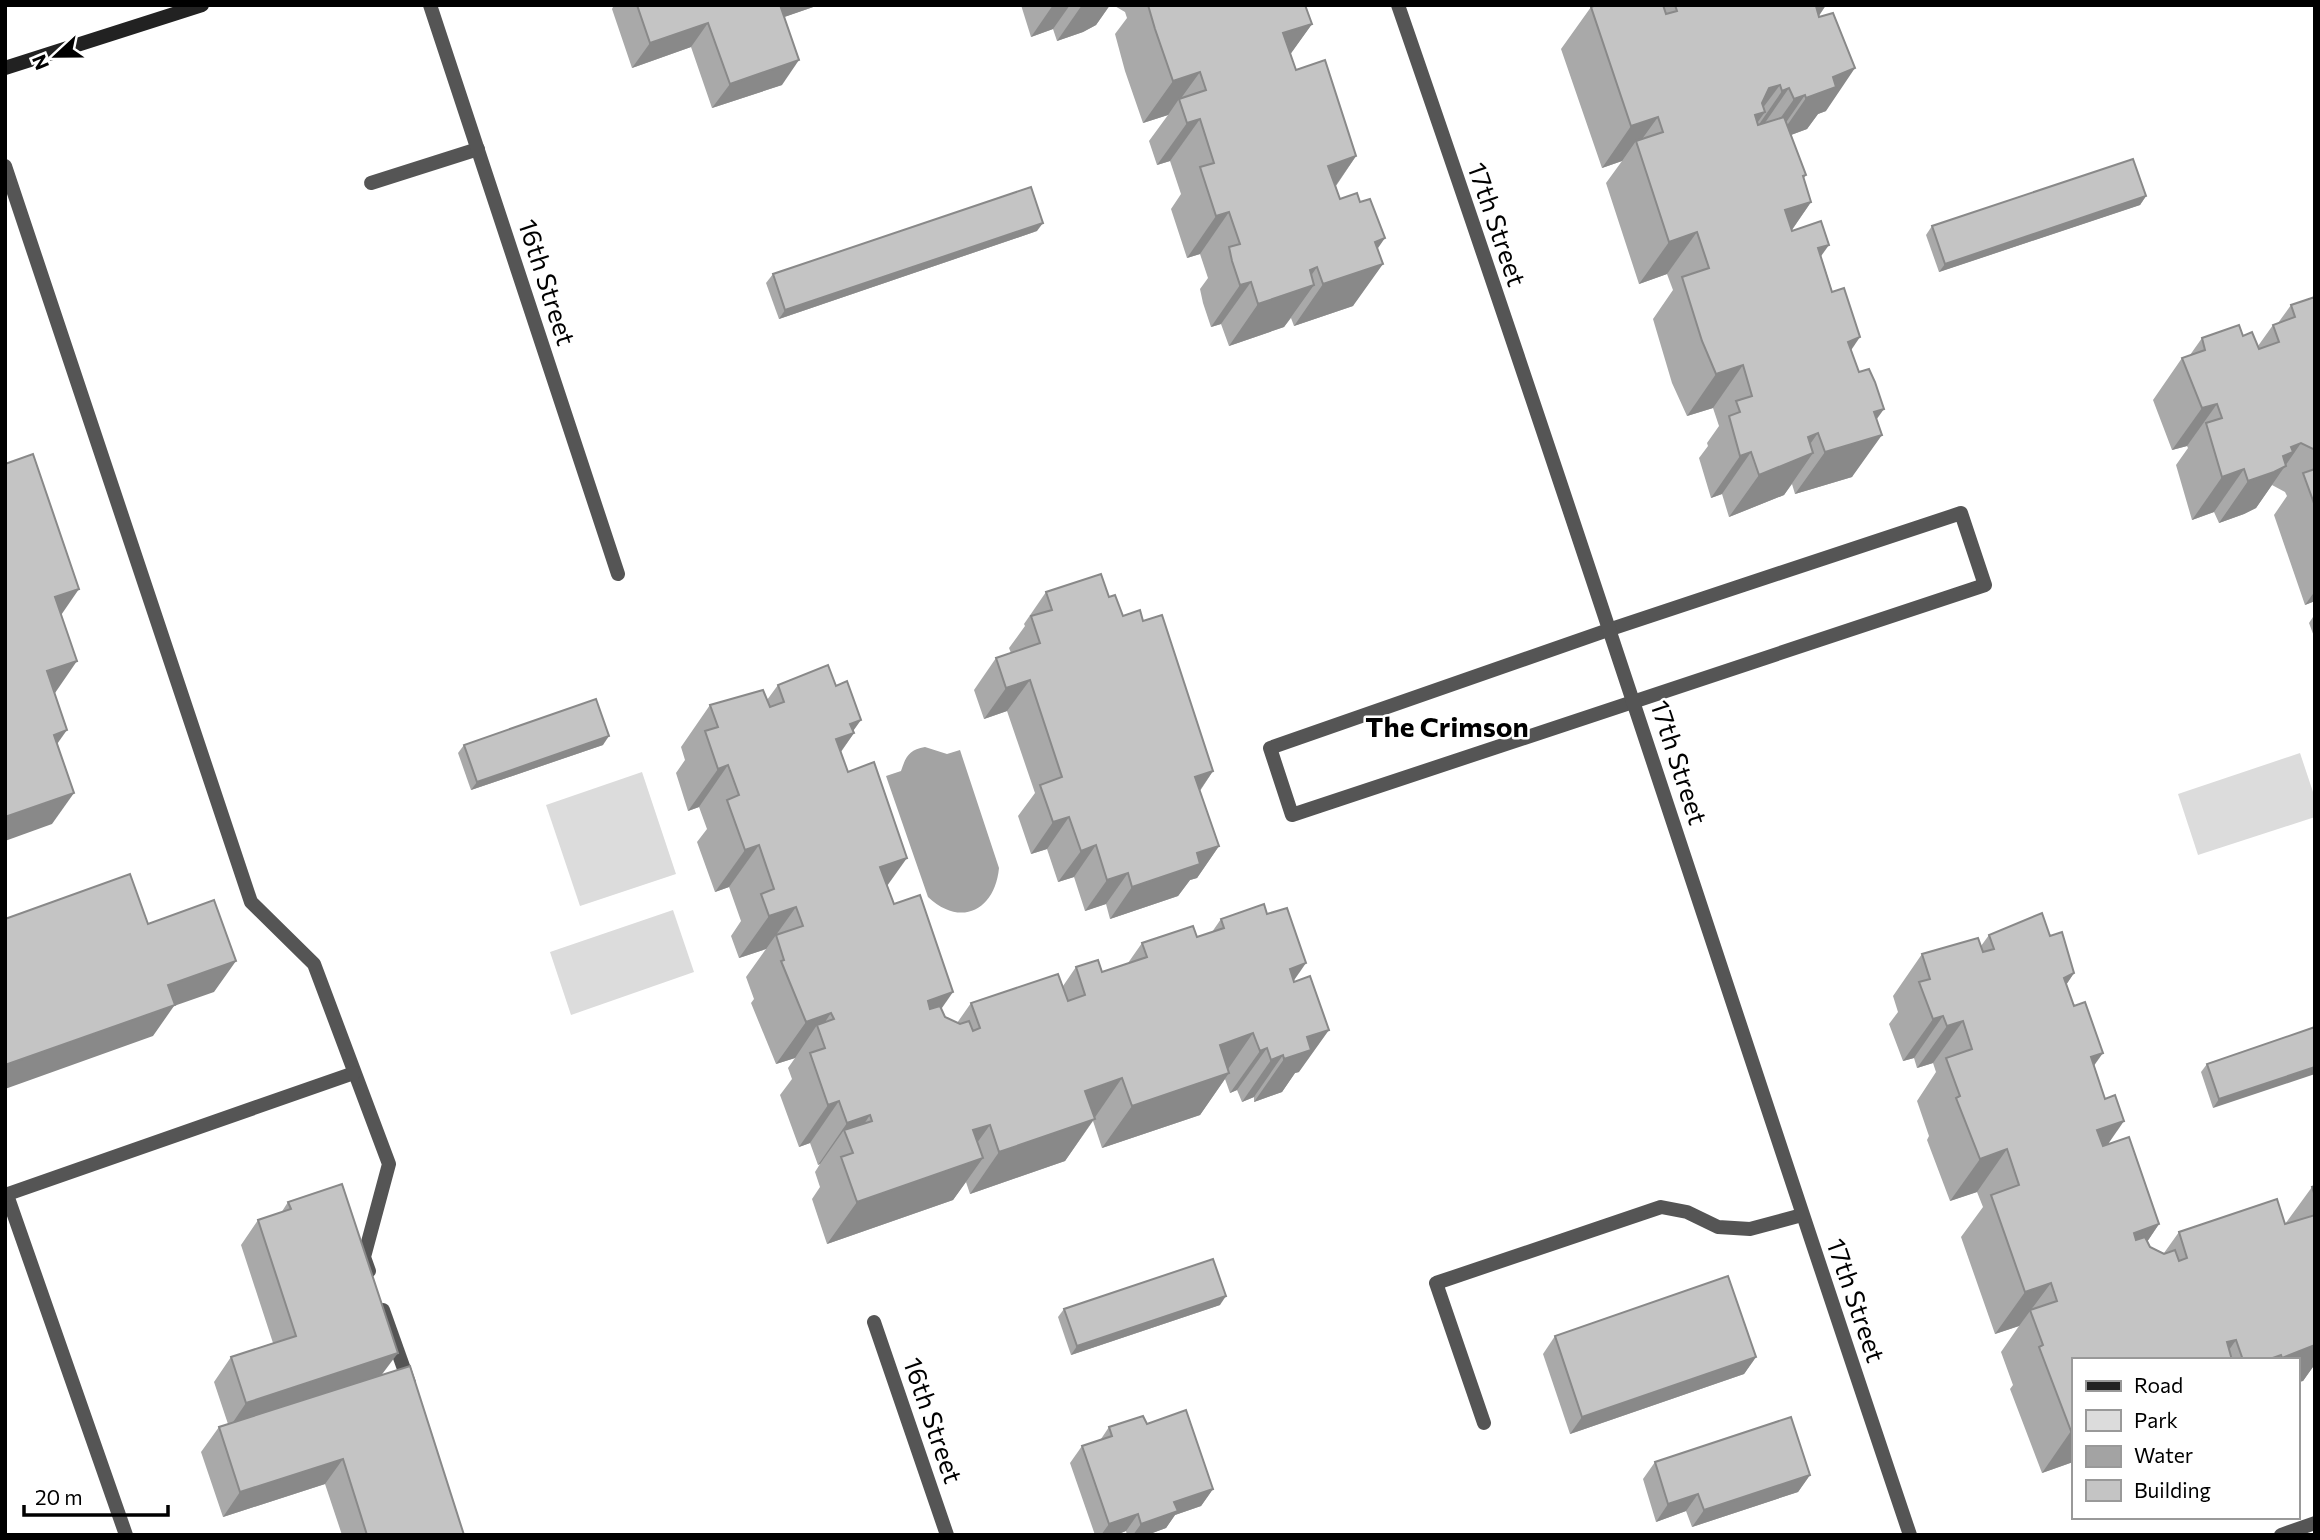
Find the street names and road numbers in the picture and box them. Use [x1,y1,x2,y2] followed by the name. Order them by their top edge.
[1462,158,1534,290] street label: 17th Street
[513,215,583,349] street label: 16th Street
[1645,696,1715,828] street label: 17th Street
[1821,1234,1893,1366] street label: 17th Street
[898,1353,970,1487] street label: 16th Street

